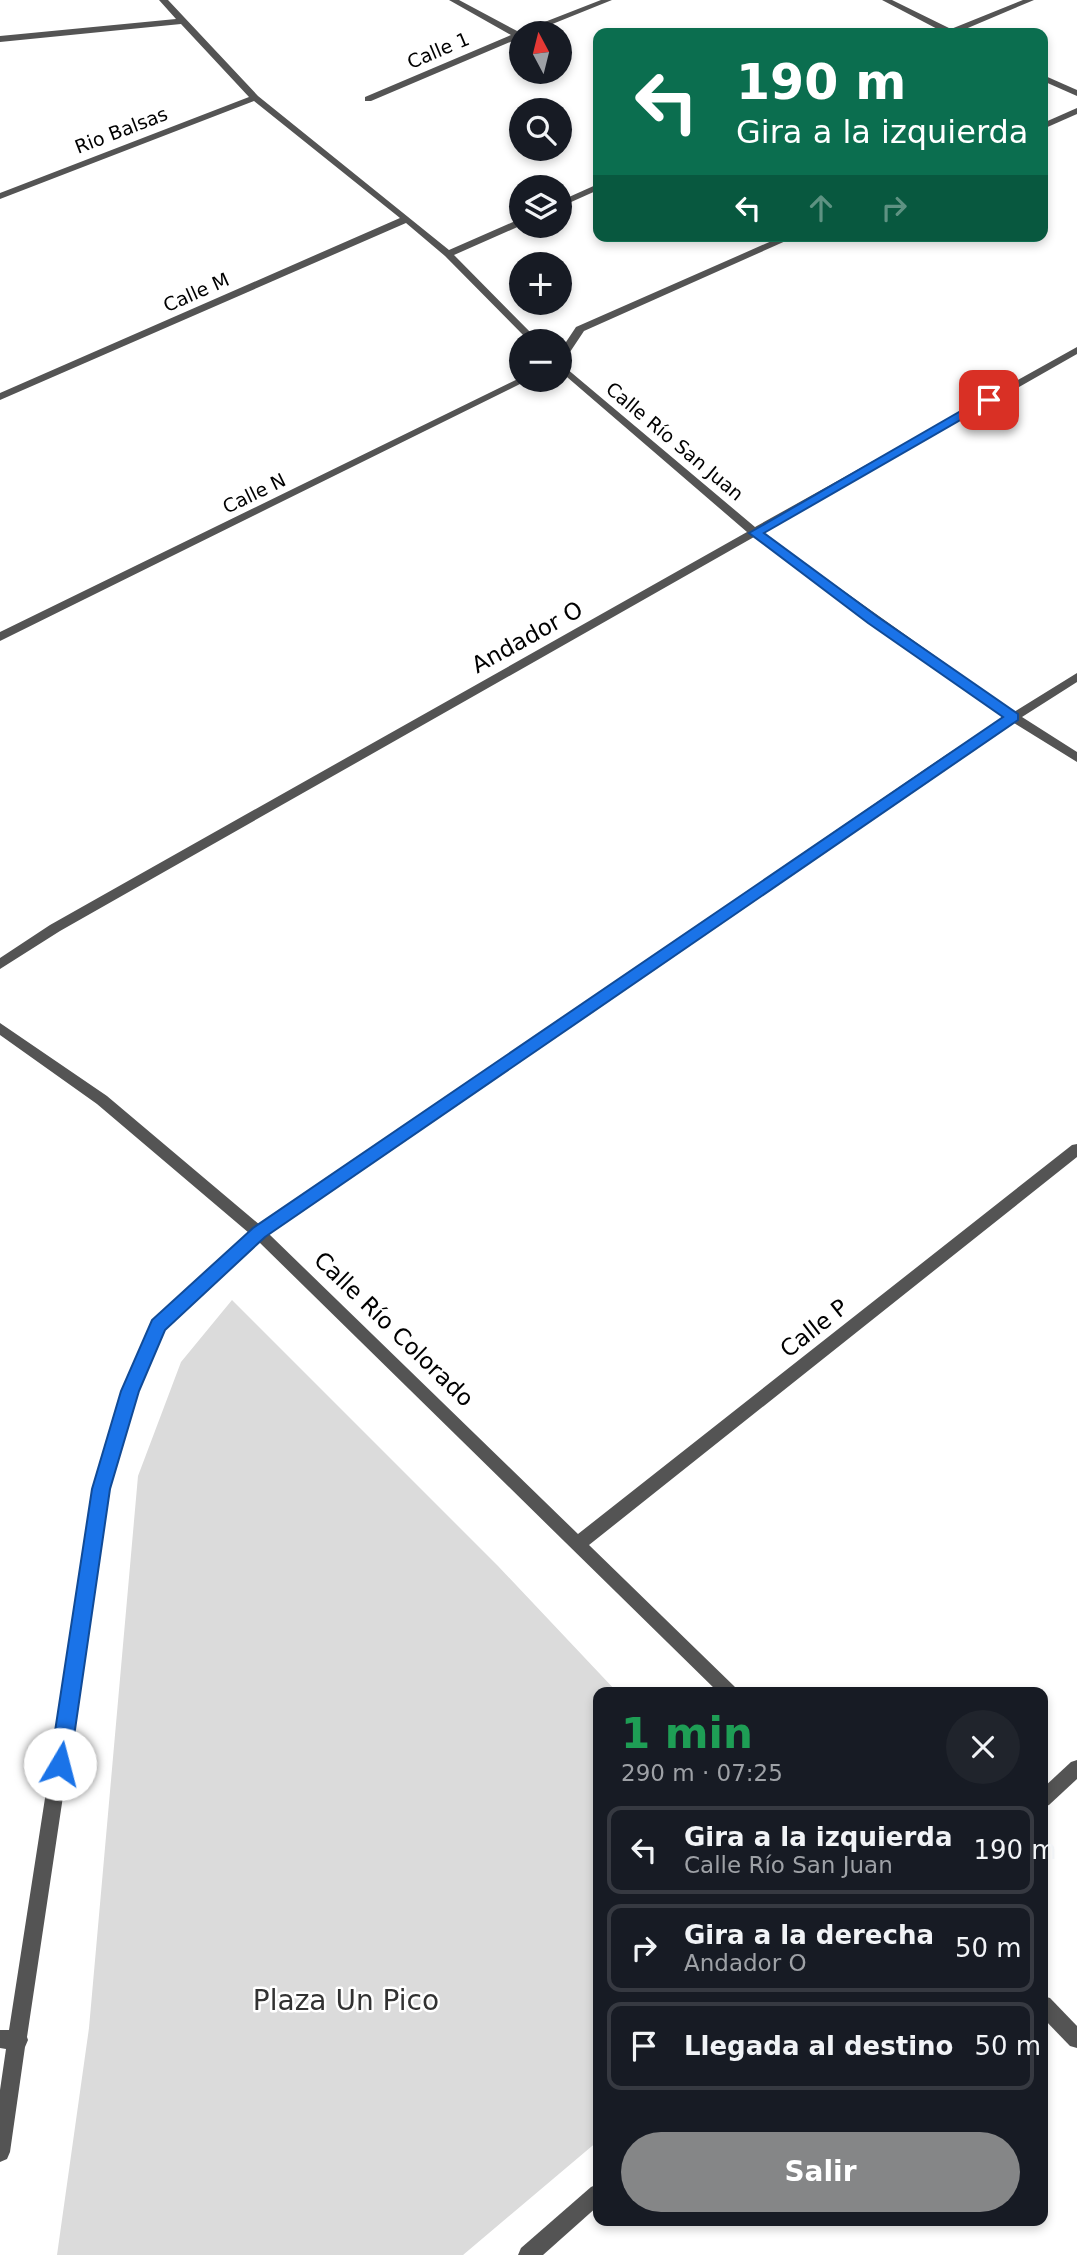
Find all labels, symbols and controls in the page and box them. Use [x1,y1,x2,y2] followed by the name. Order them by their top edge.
[509,21,572,84] north arrow
[509,21,572,392] map controls
[404,27,472,73] street label: Calle 1
[736,54,906,111] text: 190 m
[621,56,712,147] icon: left
[509,98,572,161] button: search
[72,102,170,158] street label: Rio Balsas
[736,113,1028,151] text: Gira a la izquierda
[509,175,572,238] button: layers
[729,189,767,227] icon: left
[802,189,840,227] icon: ahead
[875,189,913,227] icon: right
[509,252,572,315] button: +
[160,268,232,316] street label: Calle M
[509,329,572,392] button: −
[959,370,1019,430] pin
[602,377,748,505] street label: Calle Río San Juan
[970,381,1008,419] icon: arrive
[219,468,289,518] street label: Calle N
[467,596,587,678] street label: Andador O
[309,1246,479,1412] street label: Calle Río Colorado
[775,1294,853,1362] street label: Calle P
[621,1709,753,1758] text: 1 min
[946,1710,1020,1784] button: close
[23,1727,97,1801] position arrow
[621,1760,783,1786] text: 290 m · 07:25
[684,1822,952,1852] text: Gira a la izquierda
[625,1831,663,1869] icon: left
[973,1835,1057,1865] text: 190 m
[684,1852,893,1878] text: Calle Río San Juan
[684,1920,934,1950] text: Gira a la derecha
[625,1929,663,1967] icon: right
[955,1933,1022,1963] text: 50 m
[684,1950,807,1976] text: Andador O
[253,1984,439,2017] park label: Plaza Un Pico
[625,2027,663,2065] icon: arrive
[684,2031,953,2061] text: Llegada al destino
[974,2031,1041,2061] text: 50 m
[621,2132,1020,2212] button: Salir

